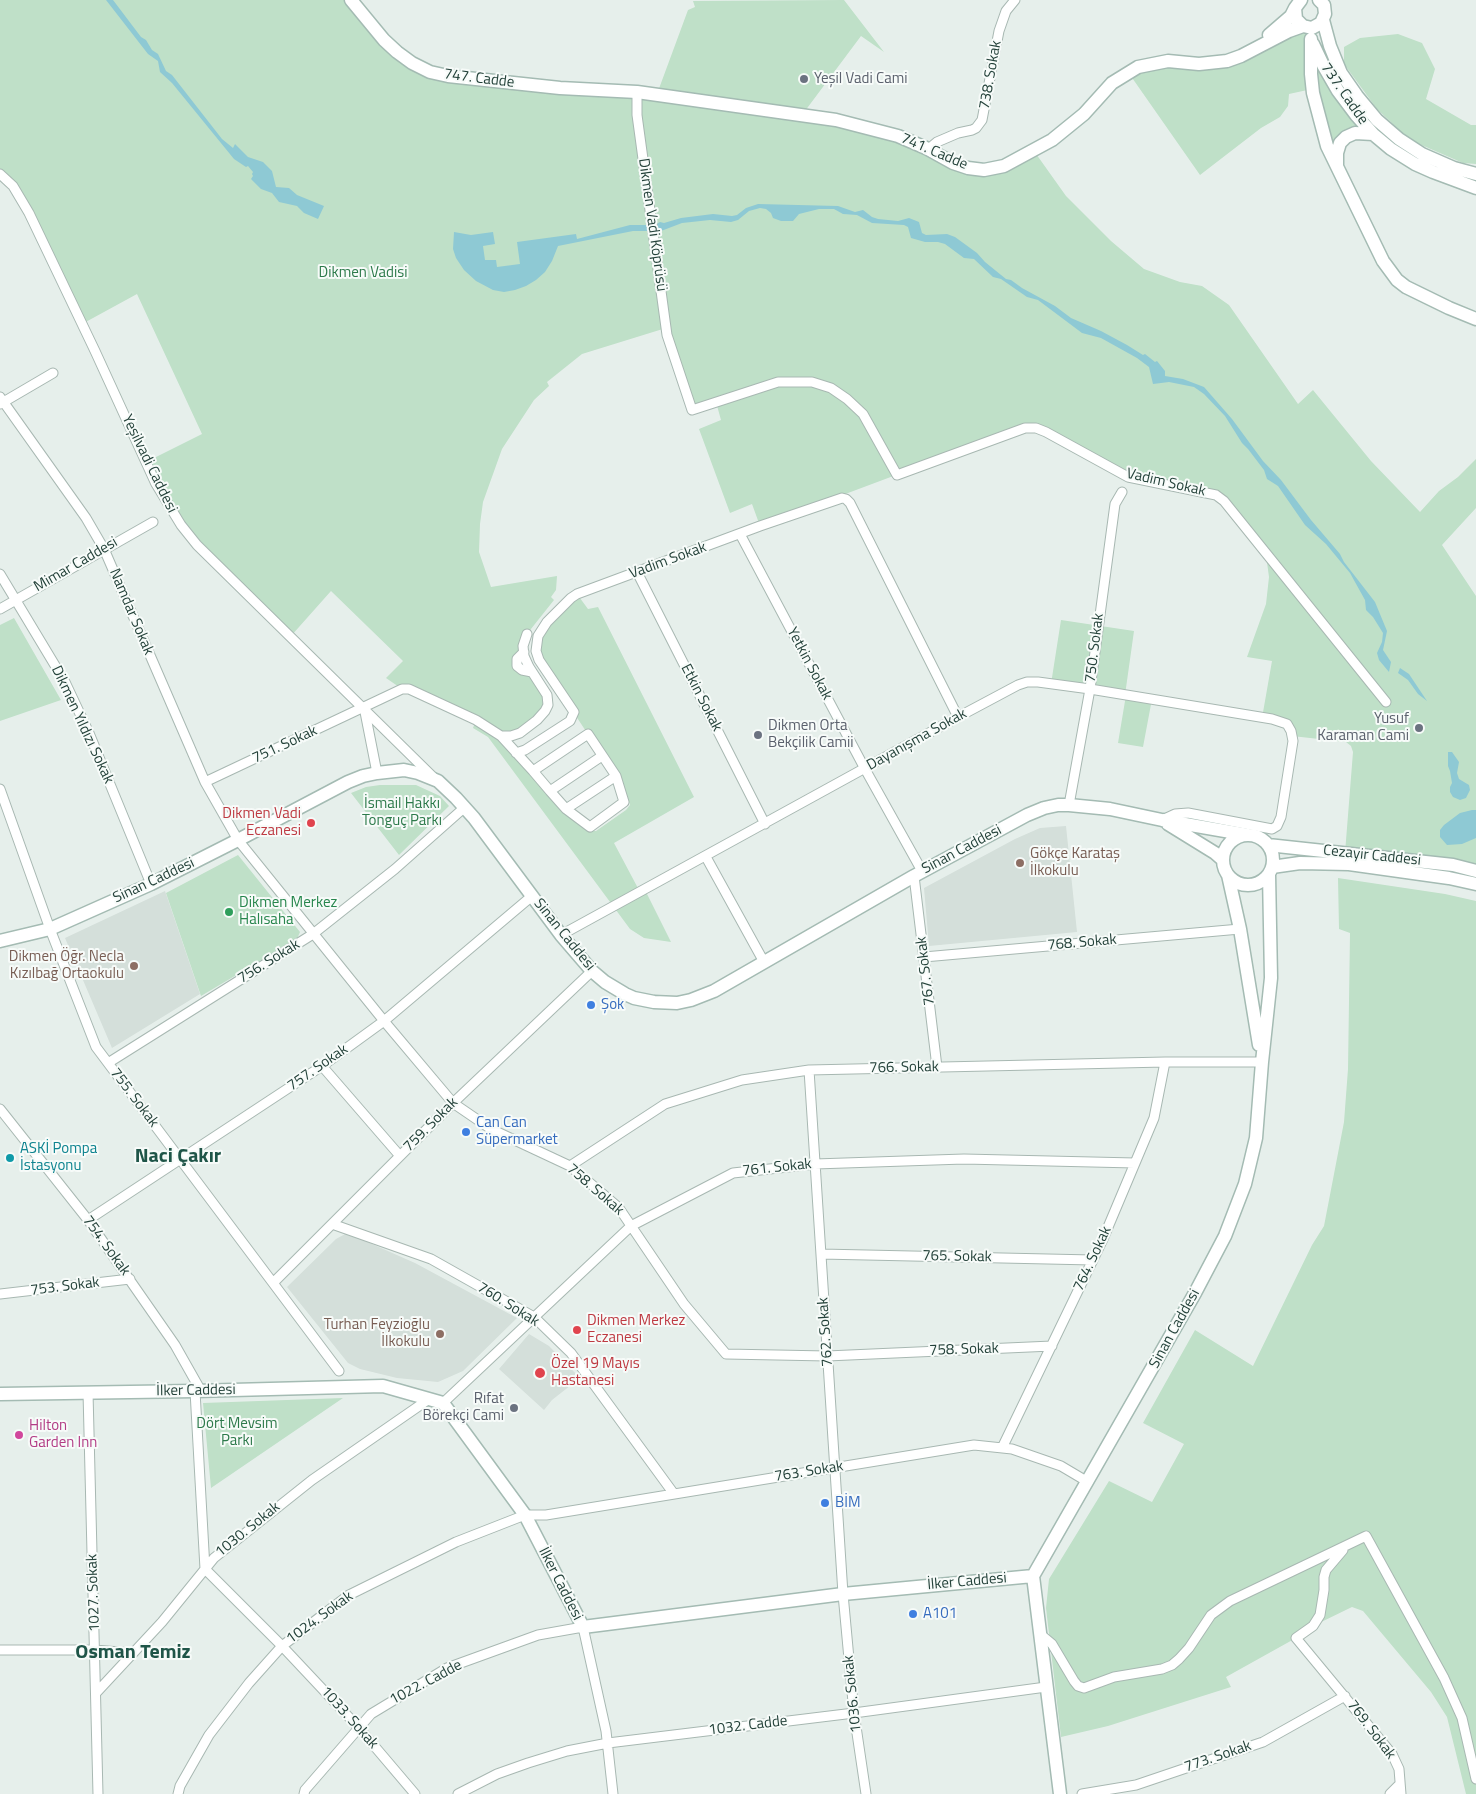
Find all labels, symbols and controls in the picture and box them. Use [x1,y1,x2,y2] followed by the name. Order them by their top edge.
[976,39,1006,111] street label: 738. Sokak
[1316,60,1372,128] street label: 737. Cadde
[443,66,515,92] street label: 747. Cadde
[814,70,907,88] place label: Yeşil Vadi Cami
[798,73,810,85] marker: Yeşil Vadi Cami
[898,130,970,174] street label: 741. Cadde
[634,157,670,293] street label: Dikmen Vadi Köprüsü
[319,264,407,282] park label: Dikmen Vadisi
[117,412,181,516] street label: Yeşilvadi Caddesi
[1125,465,1207,501] street label: Vadim Sokak
[31,534,121,596] street label: Mimar Caddesi
[627,539,709,583] street label: Vadim Sokak
[105,566,157,658] street label: Namdar Sokak
[1082,612,1108,684] street label: 750. Sokak
[782,625,836,703] street label: Yetkin Sokak
[676,661,726,735] street label: Etkin Sokak
[47,663,117,787] street label: Dikmen Yıldızı Sokak
[864,705,970,775] street label: Dayanışma Sokak
[1317,710,1409,745] place label: Yusuf Karaman Cami
[768,717,854,752] place label: Dikmen Orta Bekçilik Camii
[250,722,320,768] street label: 751. Sokak
[1413,722,1425,734] marker: Yusuf Karaman Cami
[752,729,764,741] marker: Dikmen Orta Bekçilik Camii
[362,795,442,830] park label: İsmail Hakkı Tonguç Parkı
[222,805,301,840] place label: Dikmen Vadi Eczanesi
[305,817,317,829] marker: Dikmen Vadi Eczanesi
[919,821,1005,879] street label: Sinan Caddesi
[1322,842,1422,870] street label: Cezayir Caddesi
[1030,845,1120,880] place label: Gökçe Karataş İlkokulu
[110,854,198,908] street label: Sinan Caddesi
[1014,857,1026,869] marker: Gökçe Karataş İlkokulu
[239,894,337,929] place label: Dikmen Merkez Halısaha
[529,895,599,975] street label: Sinan Caddesi
[223,906,235,918] marker: Dikmen Merkez Halısaha
[1047,931,1117,955] street label: 768. Sokak
[913,935,939,1007] street label: 767. Sokak
[235,936,303,988] street label: 756. Sokak
[9,948,124,983] place label: Dikmen Öğr. Necla Kızılbağ Ortaokulu
[128,960,140,972] marker: Dikmen Öğr. Necla Kızılbağ Ortaokulu
[601,996,624,1014] place label: Şok
[585,999,597,1011] marker: Şok
[284,1041,352,1095] street label: 757. Sokak
[869,1058,939,1078] street label: 766. Sokak
[106,1065,162,1131] street label: 755. Sokak
[400,1094,462,1156] street label: 759. Sokak
[476,1114,558,1149] place label: Can Can Süpermarket
[460,1126,472,1138] marker: Can Can Süpermarket
[20,1140,97,1175] place label: ASKİ Pompa İstasyonu
[135,1145,221,1169] district label: Naci Çakır
[4,1152,16,1164] marker: ASKİ Pompa İstasyonu
[741,1155,813,1181] street label: 761. Sokak
[563,1160,627,1220] street label: 758. Sokak
[78,1213,134,1279] street label: 754. Sokak
[1070,1224,1116,1294] street label: 764. Sokak
[922,1247,992,1267] street label: 765. Sokak
[29,1274,101,1300] street label: 753. Sokak
[474,1279,542,1331] street label: 760. Sokak
[1146,1286,1204,1372] street label: Sinan Caddesi
[815,1297,837,1367] street label: 762. Sokak
[587,1312,685,1347] place label: Dikmen Merkez Eczanesi
[324,1316,430,1351] place label: Turhan Feyzioğlu İlkokulu
[571,1324,583,1336] marker: Dikmen Merkez Eczanesi
[434,1328,446,1340] marker: Turhan Feyzioğlu İlkokulu
[929,1340,999,1360] street label: 758. Sokak
[551,1355,640,1390] place label: Özel 19 Mayıs Hastanesi
[533,1366,547,1380] marker: Özel 19 Mayıs Hastanesi
[156,1381,236,1401] street label: İlker Caddesi
[423,1390,504,1425] place label: Rıfat Börekçi Cami
[508,1402,520,1414] marker: Rıfat Börekçi Cami
[196,1415,278,1450] park label: Dört Mevsim Parkı
[29,1417,97,1452] place label: Hilton Garden Inn
[13,1429,25,1441] marker: Hilton Garden Inn
[773,1458,845,1486] street label: 763. Sokak
[835,1494,861,1512] place label: BİM
[819,1497,831,1509] marker: BİM
[212,1498,284,1562] street label: 1030. Sokak
[534,1544,586,1624] street label: İlker Caddesi
[84,1554,104,1632] street label: 1027. Sokak
[927,1570,1007,1594] street label: İlker Caddesi
[283,1588,357,1648] street label: 1024. Sokak
[923,1605,957,1623] place label: A101
[907,1608,919,1620] marker: A101
[75,1641,191,1665] district label: Osman Temiz
[840,1654,866,1734] street label: 1036. Sokak
[387,1656,465,1710] street label: 1022. Cadde
[316,1683,382,1753] street label: 1033. Sokak
[1343,1697,1399,1763] street label: 769. Sokak
[708,1712,788,1740] street label: 1032. Cadde
[1182,1737,1254,1777] street label: 773. Sokak

